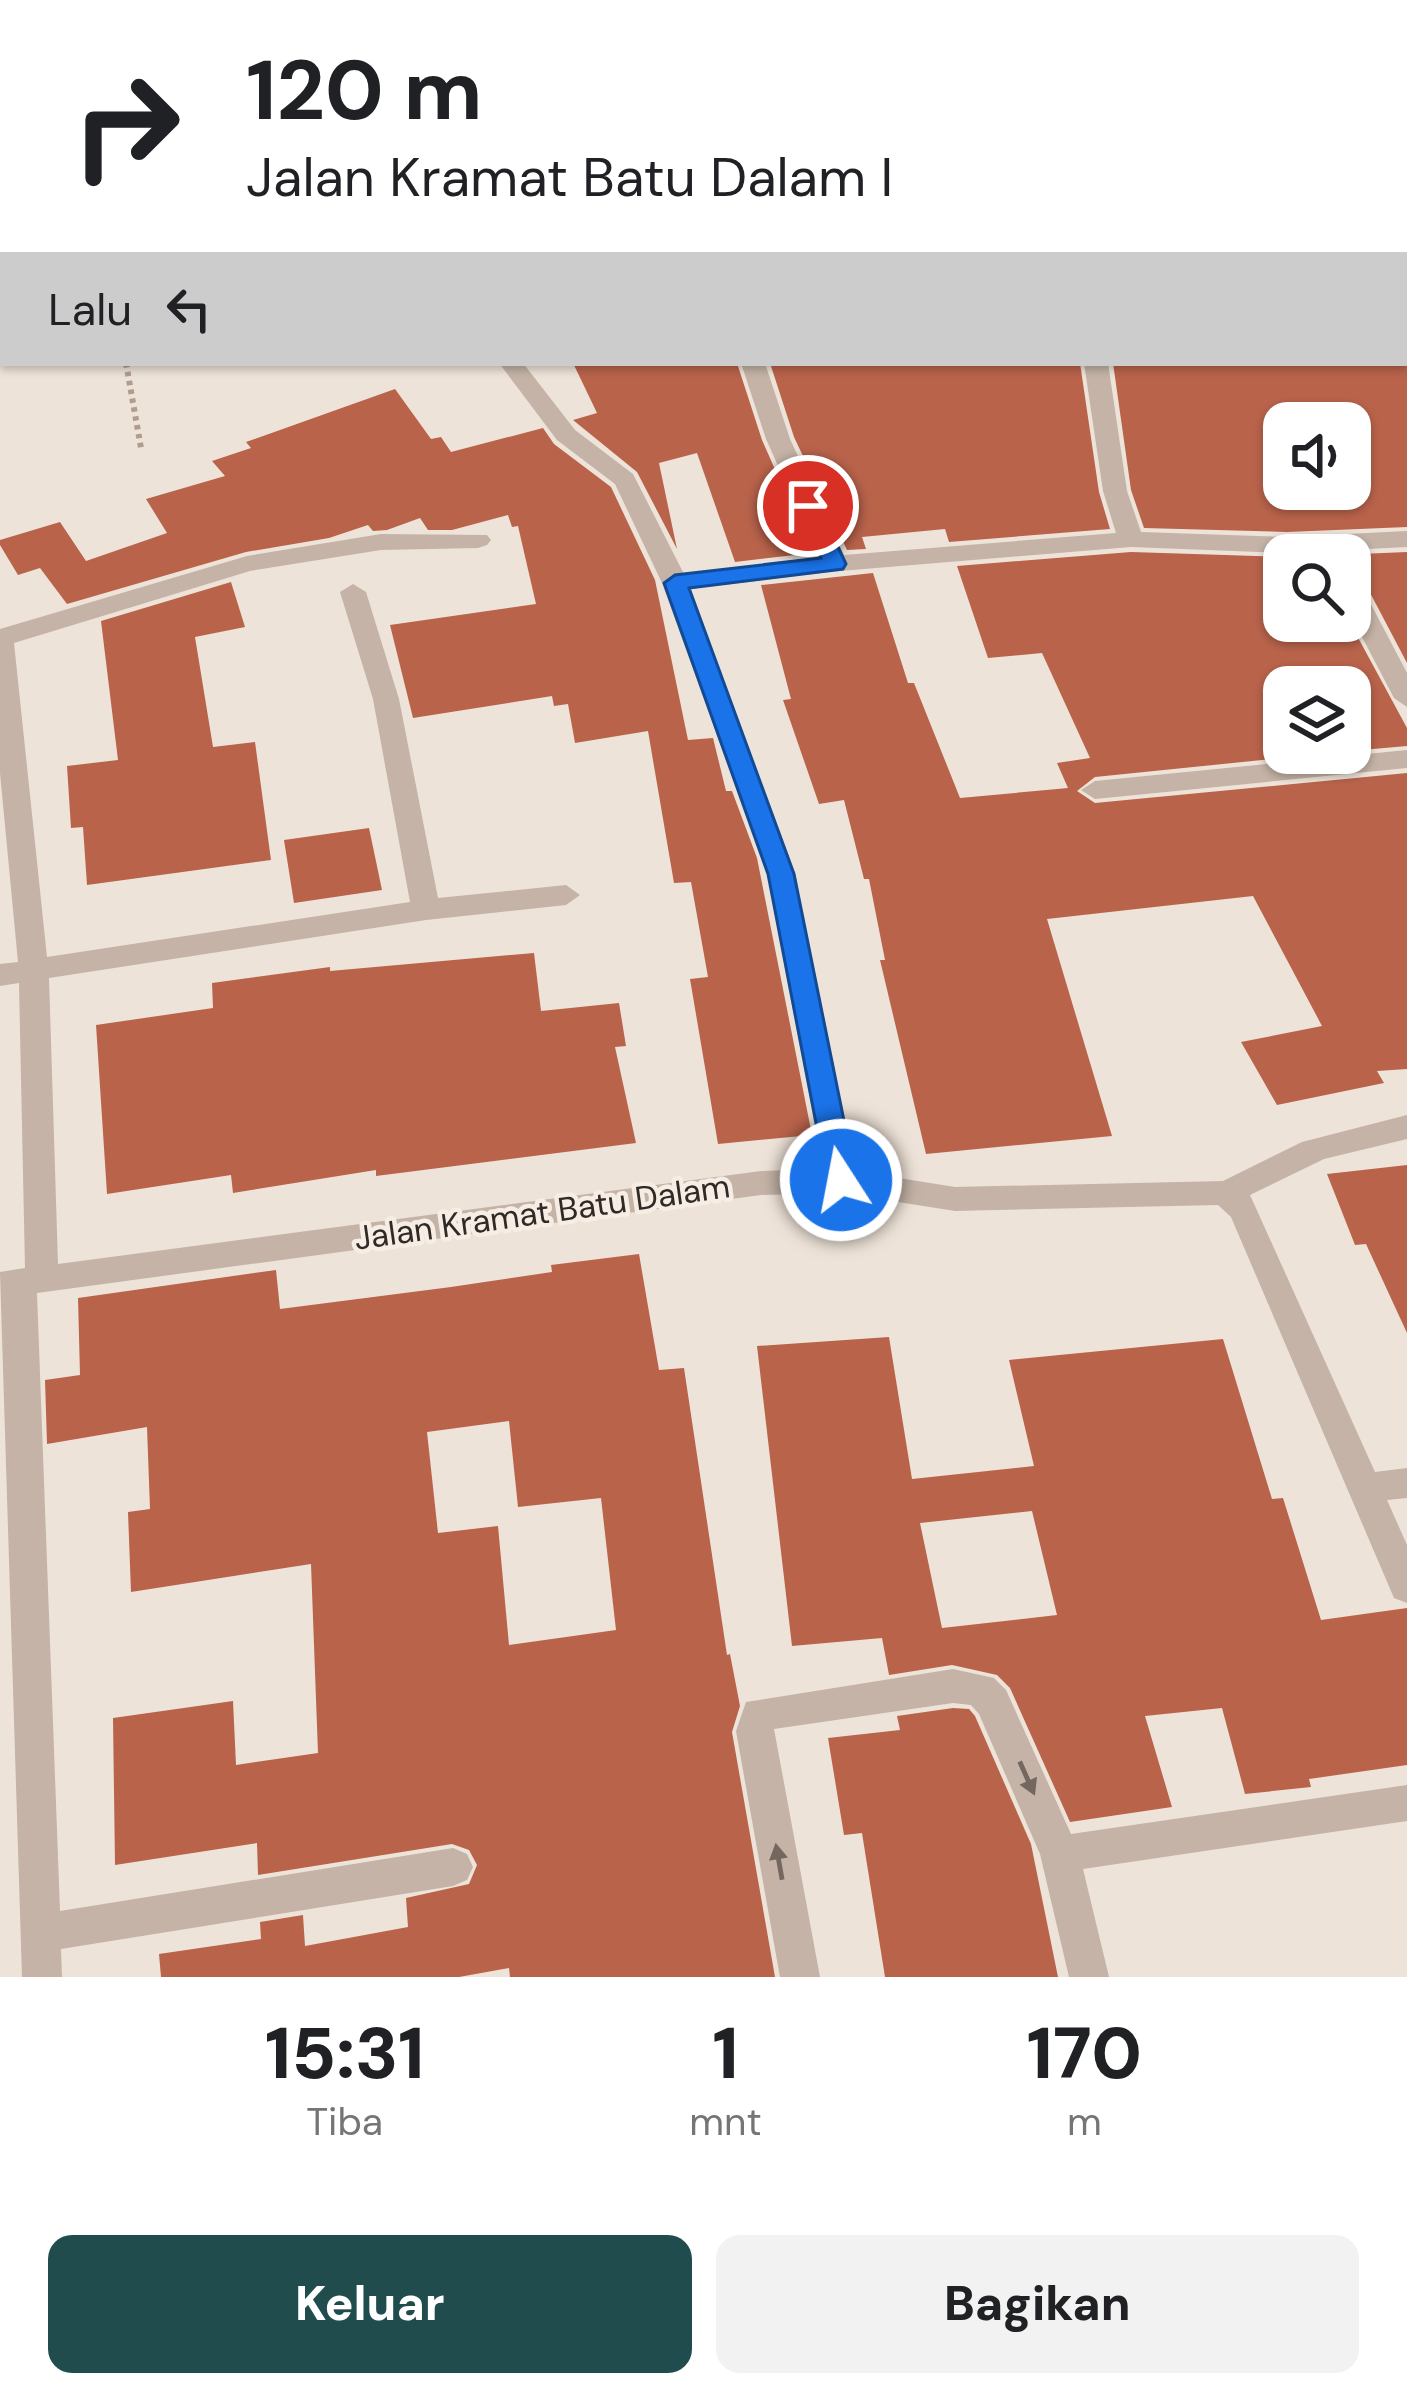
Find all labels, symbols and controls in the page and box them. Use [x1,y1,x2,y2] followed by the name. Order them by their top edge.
[246,36,483,145] text: 120 m
[48,48,204,204] icon: right
[246,142,893,213] text: Jalan Kramat Batu Dalam I
[156,276,222,342] icon: left
[48,280,132,339] text: Lalu
[1263,402,1371,774] map controls
[1263,402,1371,510] button: sound
[757,455,859,557] pin
[775,473,841,539] icon: arrive
[1263,534,1371,642] button: search
[1263,666,1371,774] button: layers
[778,1117,904,1243] position arrow
[351,1164,733,1260] street label: Jalan Kramat Batu Dalam
[1017,1761,1037,1796] one-way arrow
[769,1843,788,1880] one-way arrow
[265,2007,425,2100] text: 15:31
[712,2007,739,2100] text: 1
[1027,2007,1142,2100] text: 170
[306,2096,383,2147] text: Tiba
[689,2096,762,2147] text: mnt
[1067,2096,1102,2147] text: m
[48,2235,692,2373] button: Keluar
[716,2235,1359,2373] button: Bagikan

